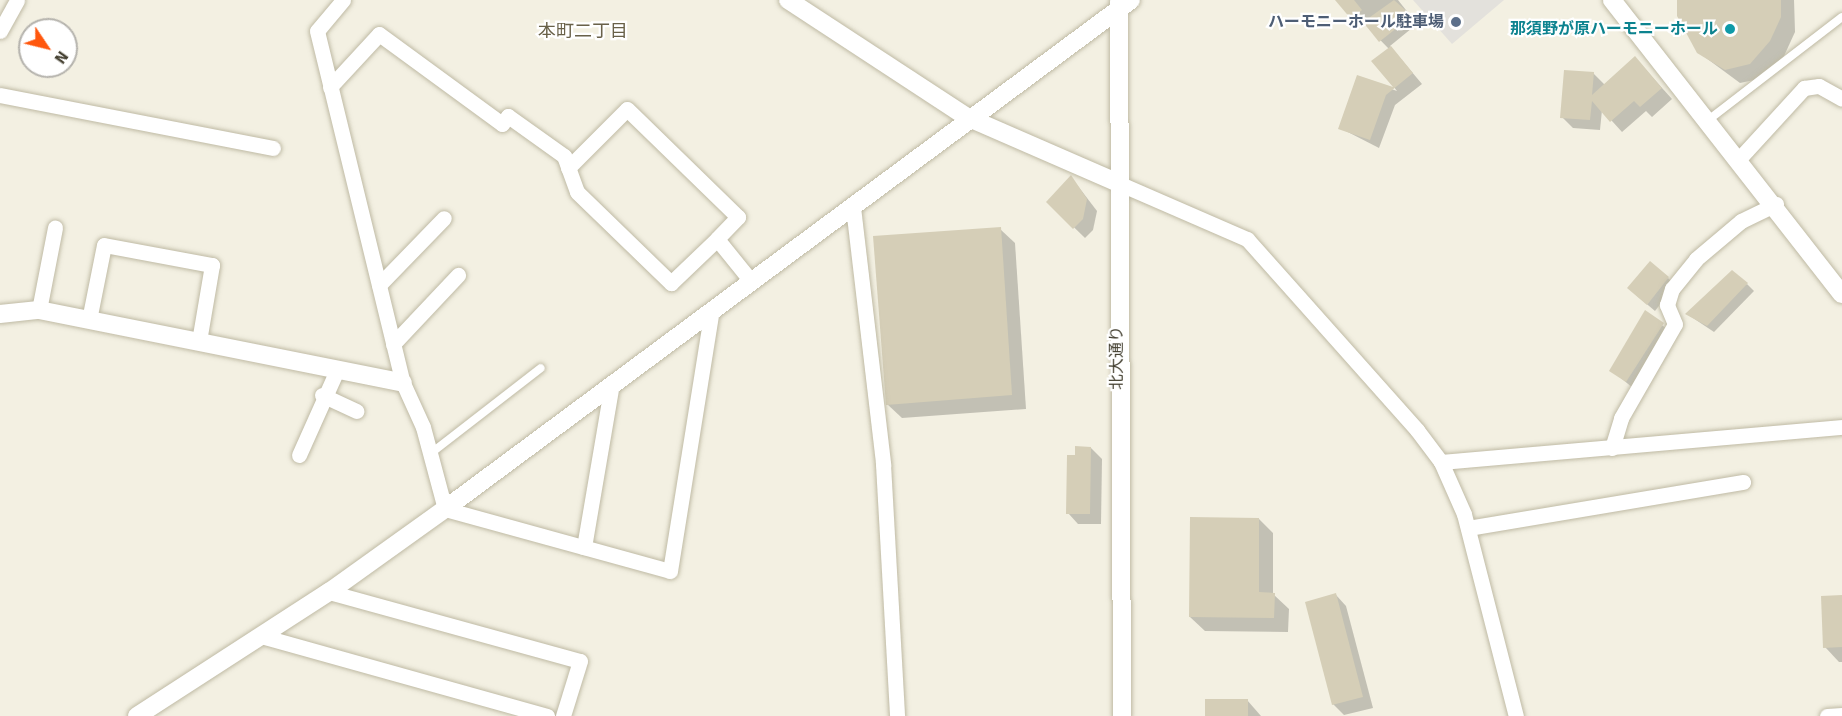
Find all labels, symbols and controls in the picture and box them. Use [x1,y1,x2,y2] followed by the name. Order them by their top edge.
[1268,12,1444,32] place label: ハーモニーホール駐車場
[1449,15,1463,29] marker: ハーモニーホール駐車場
[18,18,78,78] north arrow
[1510,19,1718,39] place label: 那須野が原ハーモニーホール
[538,20,628,42] district label: 本町二丁目
[1723,22,1737,36] marker: 那須野が原ハーモニーホール
[50,47,72,67] text: N
[1107,326,1127,390] street label: 北大通り

